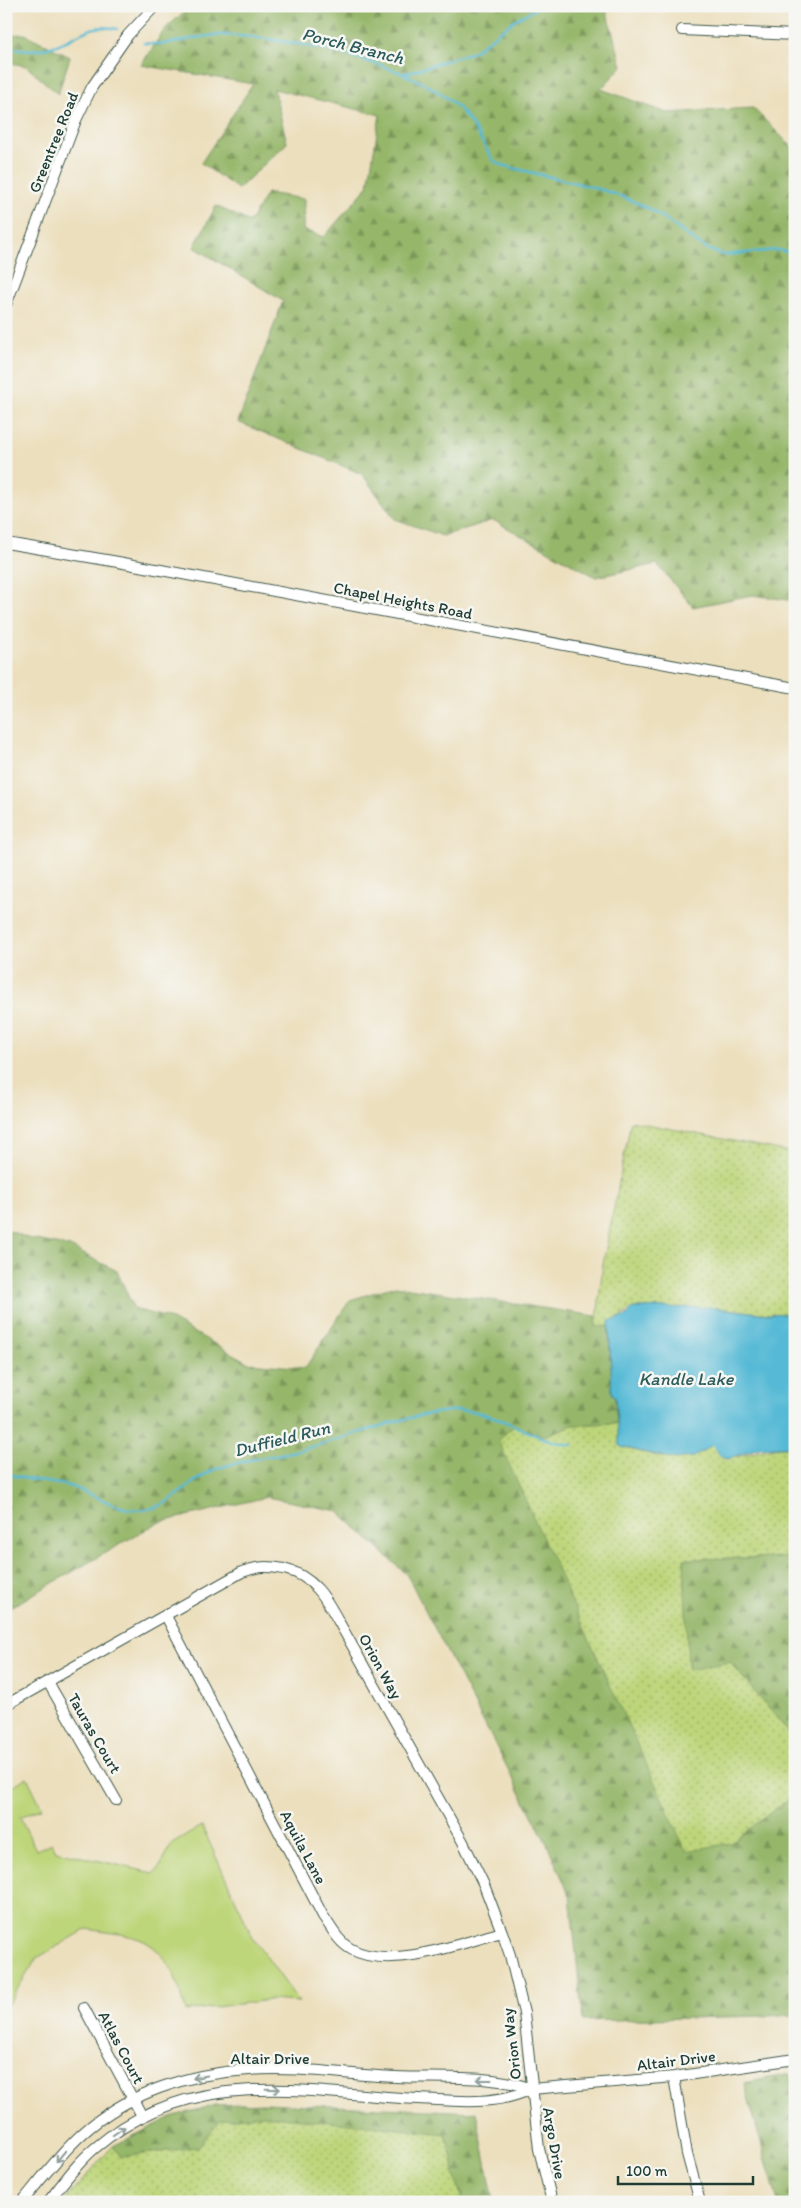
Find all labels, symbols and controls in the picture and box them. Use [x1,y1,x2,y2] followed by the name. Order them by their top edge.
[300,23,406,69] water label: Porch Branch
[25,89,82,196] street label: Greentree Road
[332,578,474,623] street label: Chapel Heights Road
[639,1368,735,1390] water label: Kandle Lake
[232,1416,333,1462] water label: Duffield Run
[355,1630,406,1703] street label: Orion Way
[64,1690,125,1777] street label: Tauras Court
[276,1807,331,1887] street label: Aquila Lane
[498,2007,525,2081] street label: Orion Way
[94,2008,149,2087] street label: Atlas Court
[636,2046,717,2075] street label: Altair Drive
[230,2049,310,2068] street label: Altair Drive
[192,2073,208,2082] one-way arrow
[476,2075,492,2085] one-way arrow
[265,2084,281,2093] one-way arrow
[539,2106,570,2181] street label: Argo Drive
[112,2126,126,2136] one-way arrow
[55,2149,66,2162] one-way arrow
[618,2153,754,2185] scale bar
[626,2162,668,2180] text: 100 m

